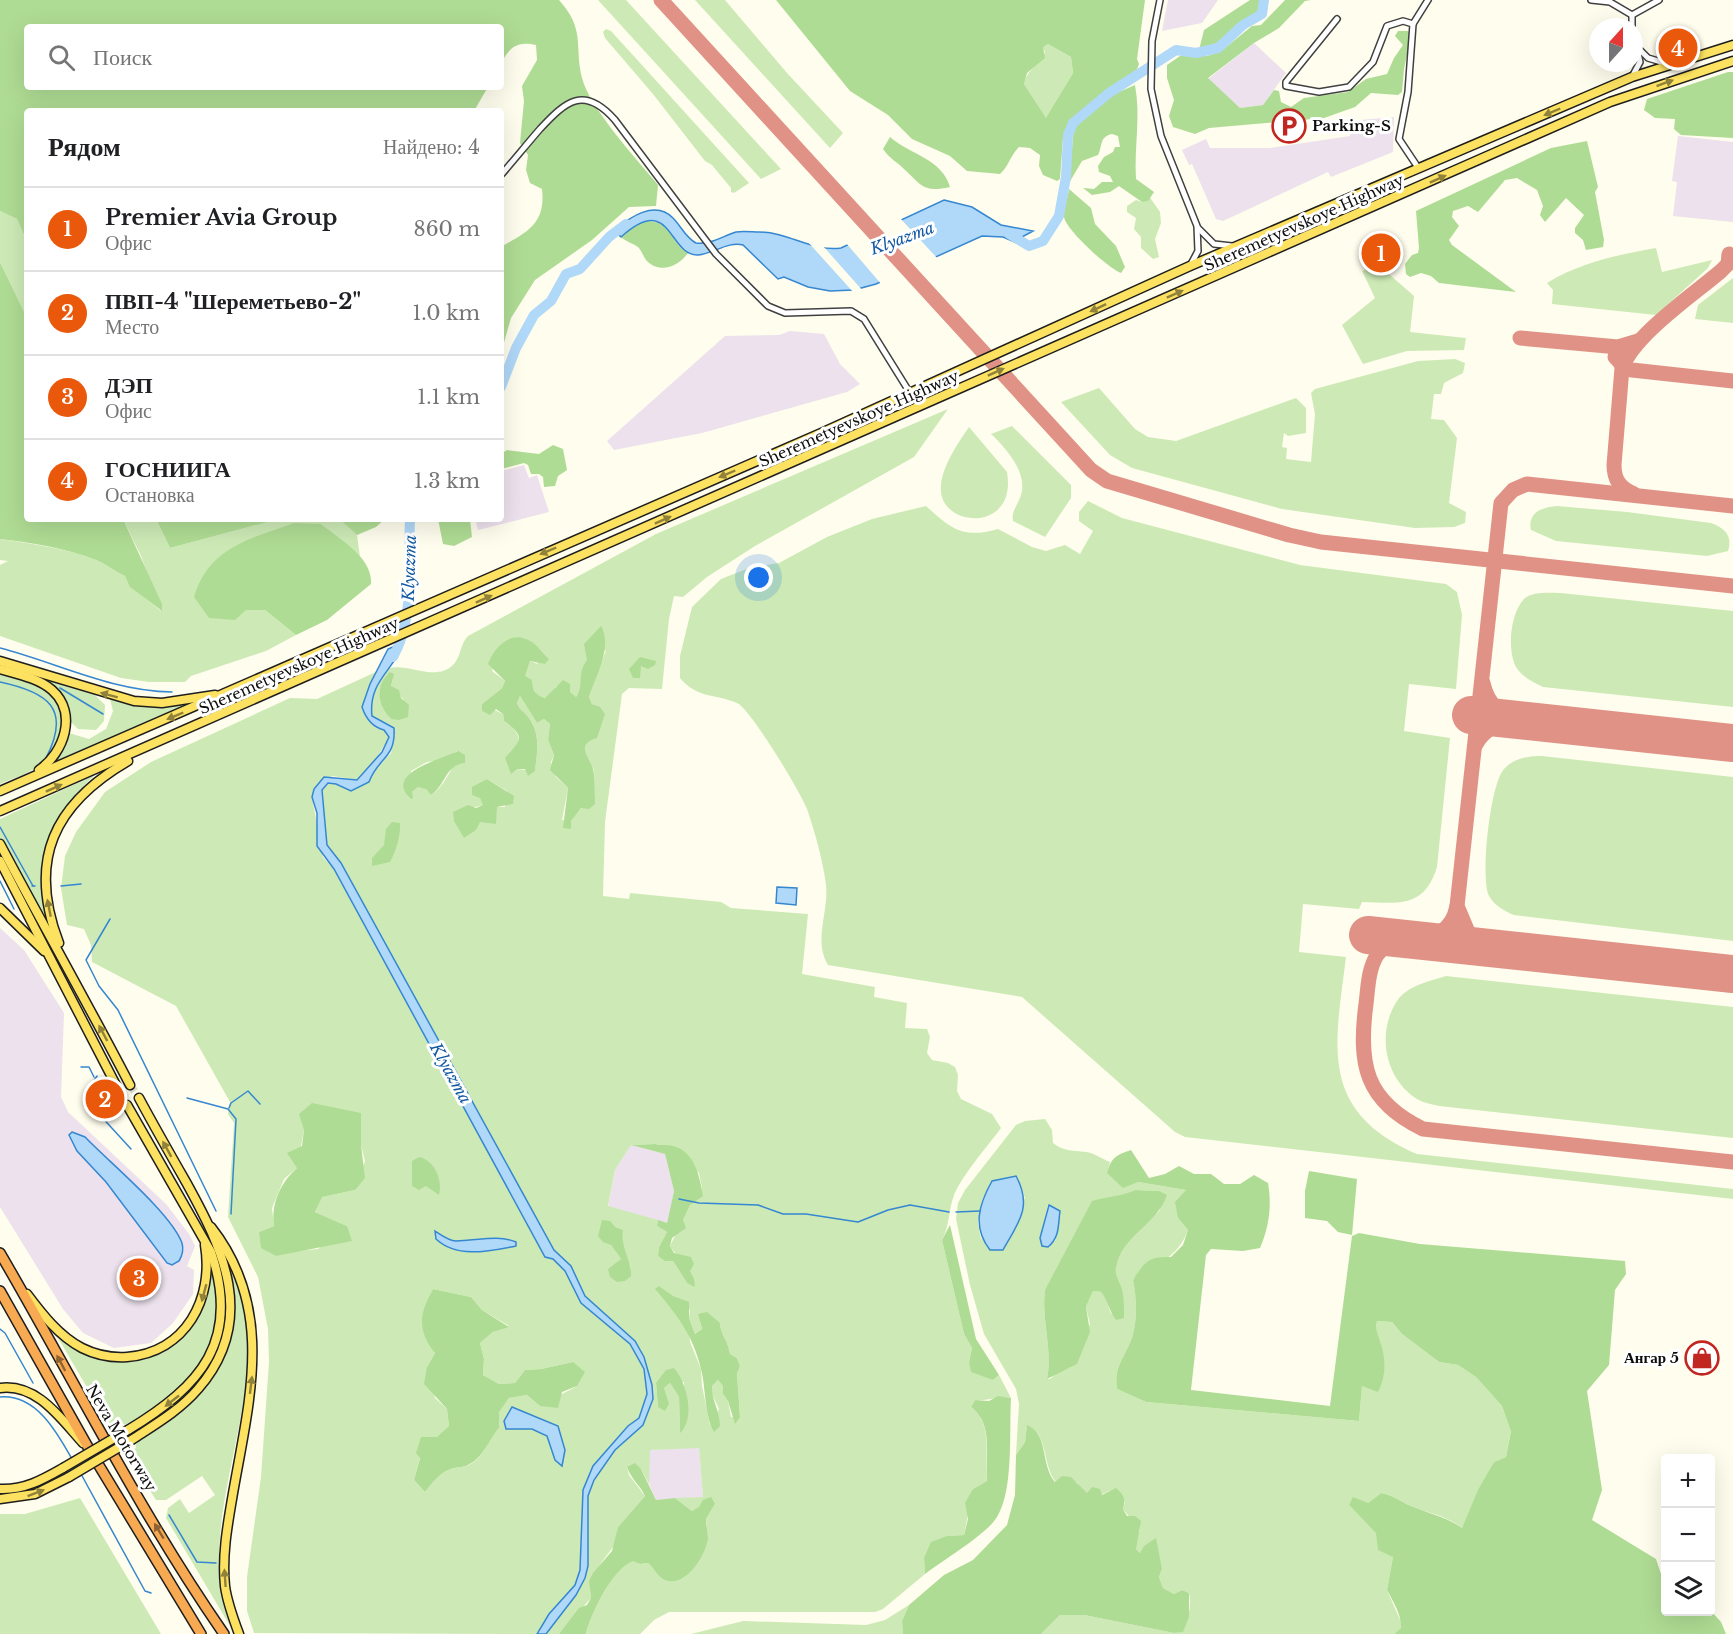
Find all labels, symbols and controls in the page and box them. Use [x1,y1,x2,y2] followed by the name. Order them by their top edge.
[1589,18,1643,72] north arrow
[24,24,504,90] search box
[1658,26,1698,70] pin: 4
[45,41,78,74] icon: search
[93,44,152,71] text: Поиск
[1657,77,1675,87] one-way arrow
[1543,107,1560,116] one-way arrow
[1271,108,1307,144] parking icon: Parking-S
[1312,116,1391,135] place label: Parking-S
[48,131,121,163] text: Рядом
[383,135,480,159] text: Найдено: 4
[1201,170,1407,275] street label: Sheremetyevskoye Highway
[1429,174,1447,184] one-way arrow
[105,204,337,231] text: Premier Avia Group
[63,217,72,241] text: 1
[414,217,480,241] text: 860 m
[866,217,937,259] water label: Klyazma
[1362,230,1400,276] pin: 1
[105,231,152,255] text: Офис
[105,288,361,315] text: ПВП-4 "Шереметьево-2"
[1166,289,1184,299] one-way arrow
[61,301,74,325] text: 2
[412,301,480,325] text: 1.0 km
[1089,303,1107,313] one-way arrow
[105,315,159,339] text: Место
[756,366,962,471] street label: Sheremetyevskoye Highway
[988,368,1005,377] one-way arrow
[105,372,153,399] text: ДЭП
[61,385,74,409] text: 3
[417,385,480,409] text: 1.1 km
[105,399,152,423] text: Офис
[105,456,231,483] text: ГОСНИИГА
[61,469,74,493] text: 4
[414,469,480,493] text: 1.3 km
[718,469,735,478] one-way arrow
[105,483,195,507] text: Остановка
[654,515,672,525] one-way arrow
[398,534,420,603] water label: Klyazma
[538,546,556,556] one-way arrow
[744,563,773,592] your location
[476,594,493,603] one-way arrow
[196,613,402,718] street label: Sheremetyevskoye Highway
[100,690,118,699] one-way arrow
[166,711,184,721] one-way arrow
[45,783,62,792] one-way arrow
[44,898,53,917] one-way arrow
[98,1025,108,1042] one-way arrow
[426,1038,476,1107] water label: Klyazma
[86,1076,124,1122] pin: 2
[162,1141,172,1158] one-way arrow
[120,1256,158,1300] pin: 3
[199,1284,208,1302] one-way arrow
[1684,1340,1720,1376] shop icon: Ангар 5
[1624,1348,1679,1367] place label: Ангар 5
[56,1354,66,1371] one-way arrow
[246,1375,256,1394] one-way arrow
[82,1381,161,1495] street label: Neva Motorway
[164,1395,180,1408] one-way arrow
[1661,1454,1715,1616] map controls
[1661,1454,1715,1508] button: +
[27,1488,45,1498] one-way arrow
[1661,1508,1715,1562] button: −
[154,1523,165,1539] one-way arrow
[1661,1562,1715,1616] button: layers
[220,1568,230,1587] one-way arrow

